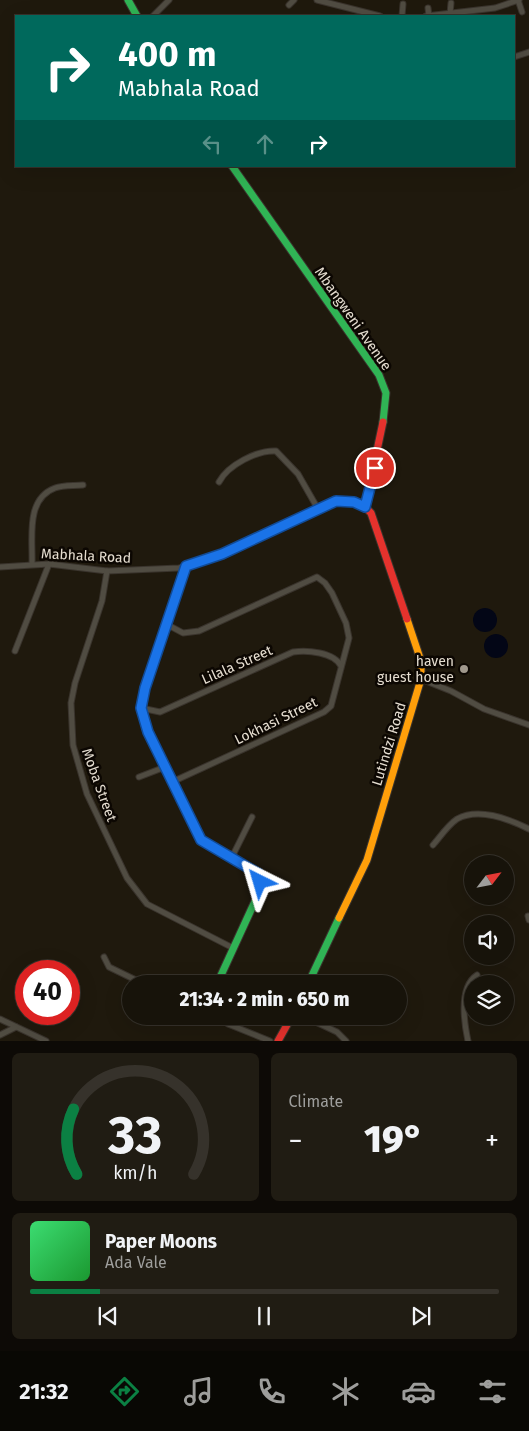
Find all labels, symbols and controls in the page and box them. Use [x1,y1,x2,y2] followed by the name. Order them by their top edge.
[118,33,217,75] text: 400 m
[35,35,100,100] icon: right
[118,75,260,102] text: Mabhala Road
[198,130,226,158] icon: left
[251,130,279,158] icon: ahead
[304,130,332,158] icon: right
[311,264,395,374] street label: Mbangweni Avenue
[354,447,396,489] pin
[361,454,389,482] icon: arrive
[41,545,131,567] street label: Mabhala Road
[199,641,276,688] street label: Lilala Street
[377,653,454,686] place label: haven guest house
[458,663,470,675] marker: haven guest house
[232,693,321,748] street label: Lokhasi Street
[368,700,410,788] street label: Lutindzi Road
[78,746,120,825] street label: Moba Street
[233,855,285,907] position arrow
[464,855,514,905] north arrow
[464,855,514,1025] map controls
[464,915,514,965] button: sound
[15,960,80,1025] speed limit sign: 40
[464,975,514,1025] button: layers
[179,988,350,1011] text: 21:34 · 2 min · 650 m
[289,1092,343,1111] text: Climate
[107,1104,162,1167] text: 33
[364,1116,423,1162] text: 19°
[289,1124,303,1157] text: −
[485,1124,499,1157] text: +
[113,1162,157,1184] text: km/h
[105,1230,217,1253] text: Paper Moons
[105,1253,167,1272] text: Ada Vale
[94,1302,122,1330] icon: previous
[250,1302,278,1330] icon: pause
[407,1302,435,1330] icon: next
[107,1374,142,1409] icon: directions
[181,1374,216,1409] icon: music
[254,1374,289,1409] icon: phone
[328,1374,363,1409] icon: climate
[401,1374,436,1409] icon: car
[475,1374,510,1409] icon: filters
[19,1378,69,1405] text: 21:32

